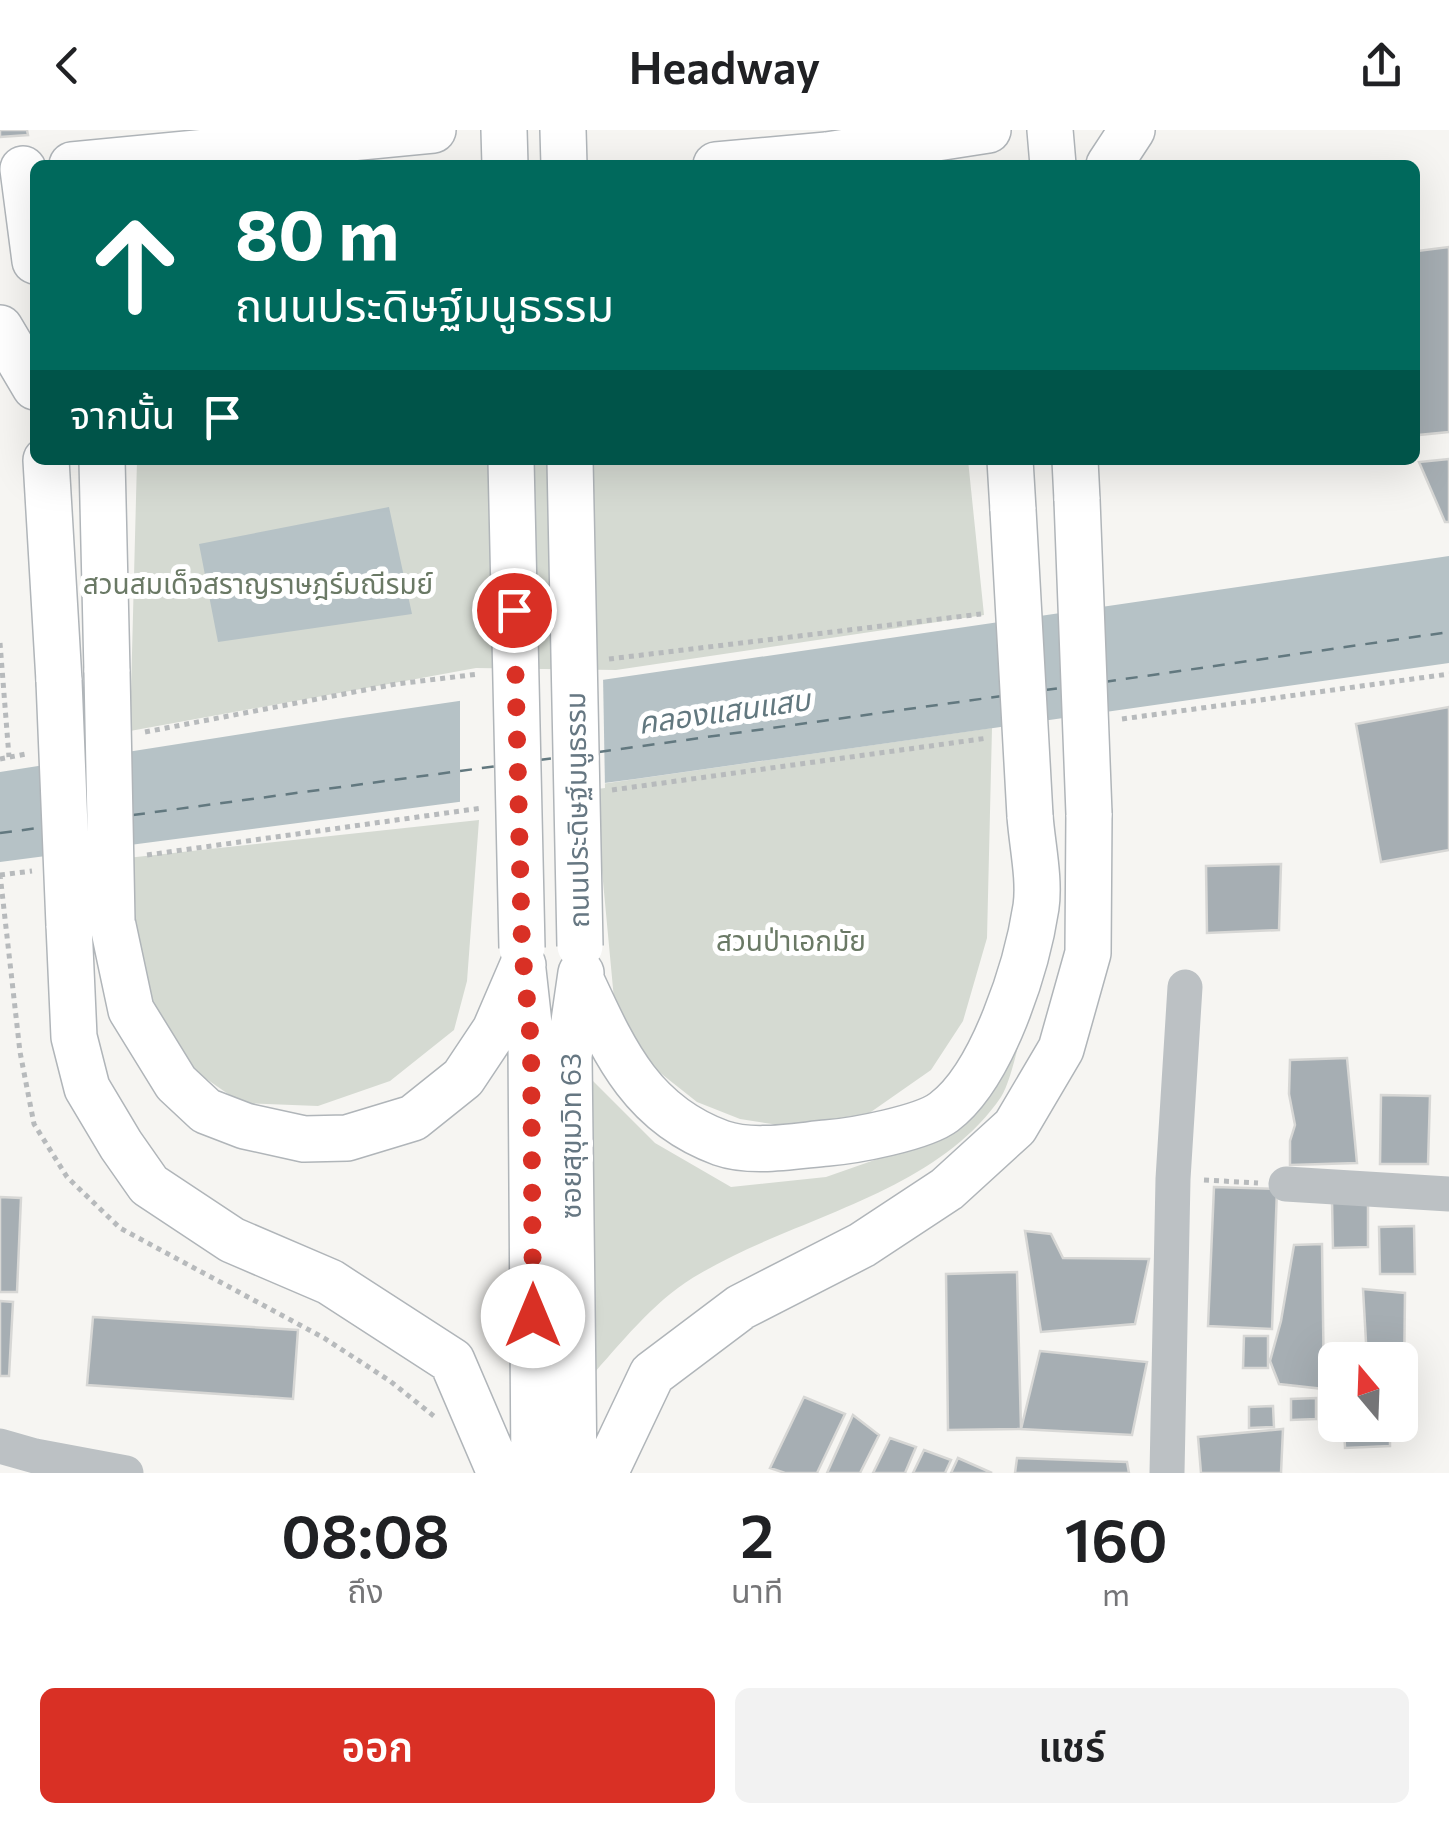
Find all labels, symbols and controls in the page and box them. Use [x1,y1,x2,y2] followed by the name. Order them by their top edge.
[40,38,95,93] icon: back
[629,38,820,93] text: Headway
[1354,38,1409,93] icon: share
[235,189,399,274] text: 80 m
[70,200,200,330] icon: ahead
[235,276,614,331] text: ถนนประดิษฐ์มนูธรรม
[70,390,175,437] text: จากนั้น
[195,390,250,445] icon: arrive
[83,566,433,600] park label: สวนสมเด็จสราญราษฎร์มณีรมย์
[472,568,557,653] pin
[487,583,542,638] icon: arrive
[635,679,814,740] water label: คลองแสนแสบ
[557,692,597,928] street label: ถนนประดิษฐ์มนูธรรม
[716,923,866,957] park label: สวนป่าเอกมัย
[553,1053,588,1219] street label: ซอยสุขุมวิท 63
[481,1264,585,1368] position arrow
[1318,1342,1418,1442] north arrow
[1318,1342,1418,1442] map controls
[281,1497,450,1570] text: 08:08
[740,1497,774,1570] text: 2
[1065,1501,1168,1574] text: 160
[347,1570,384,1610] text: ถึง
[731,1570,783,1610] text: นาที
[1102,1573,1130,1613] text: m
[40,1688,715,1803] button: ออก
[735,1688,1409,1803] button: แชร์

